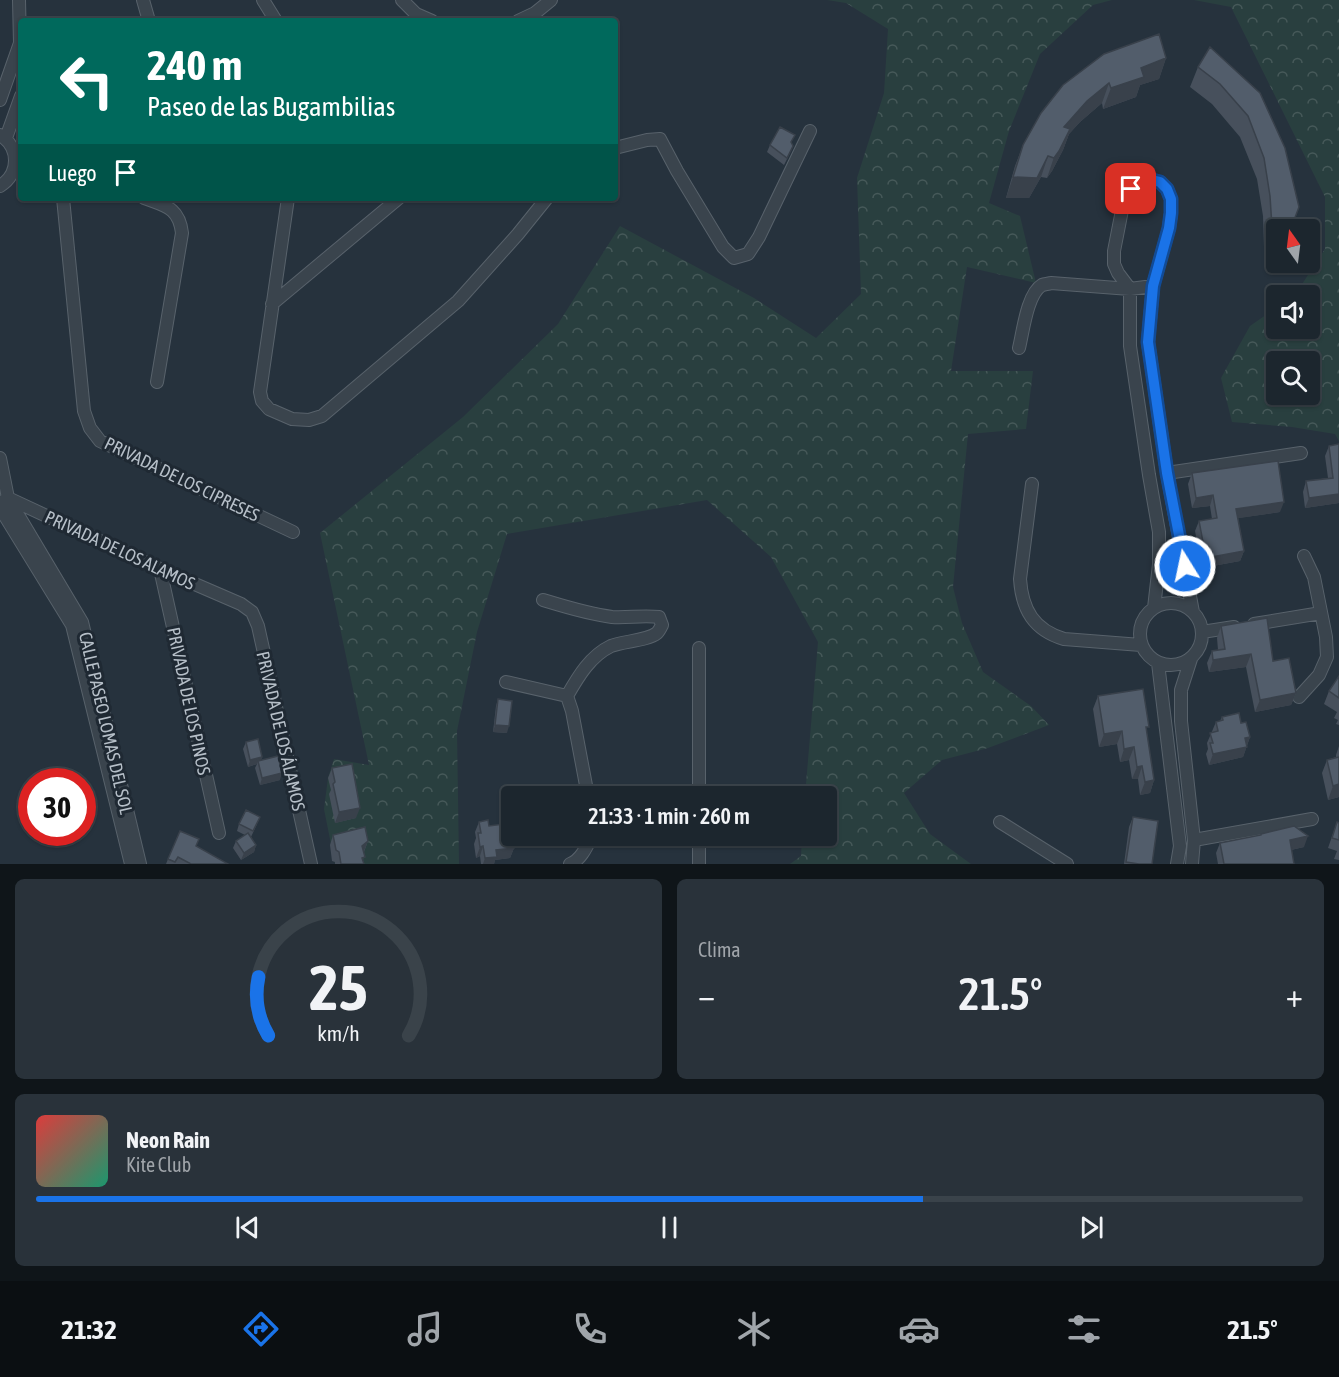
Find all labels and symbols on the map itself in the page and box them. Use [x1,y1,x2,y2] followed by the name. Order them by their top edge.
[1105,163,1156,214] pin
[1266,219,1320,273] north arrow
[101,432,263,526] street label: PRIVADA DE LOS CIPRESES
[42,506,199,594] street label: PRIVADA DE LOS ALAMOS
[1153,534,1217,598] position arrow
[163,625,215,777] street label: PRIVADA DE LOS PINOS
[75,630,137,816] street label: CALLE PASEO LOMAS DEL SOL
[252,649,310,813] street label: PRIVADA DE LOS ÁLAMOS
[18,768,96,846] speed limit sign: 30

